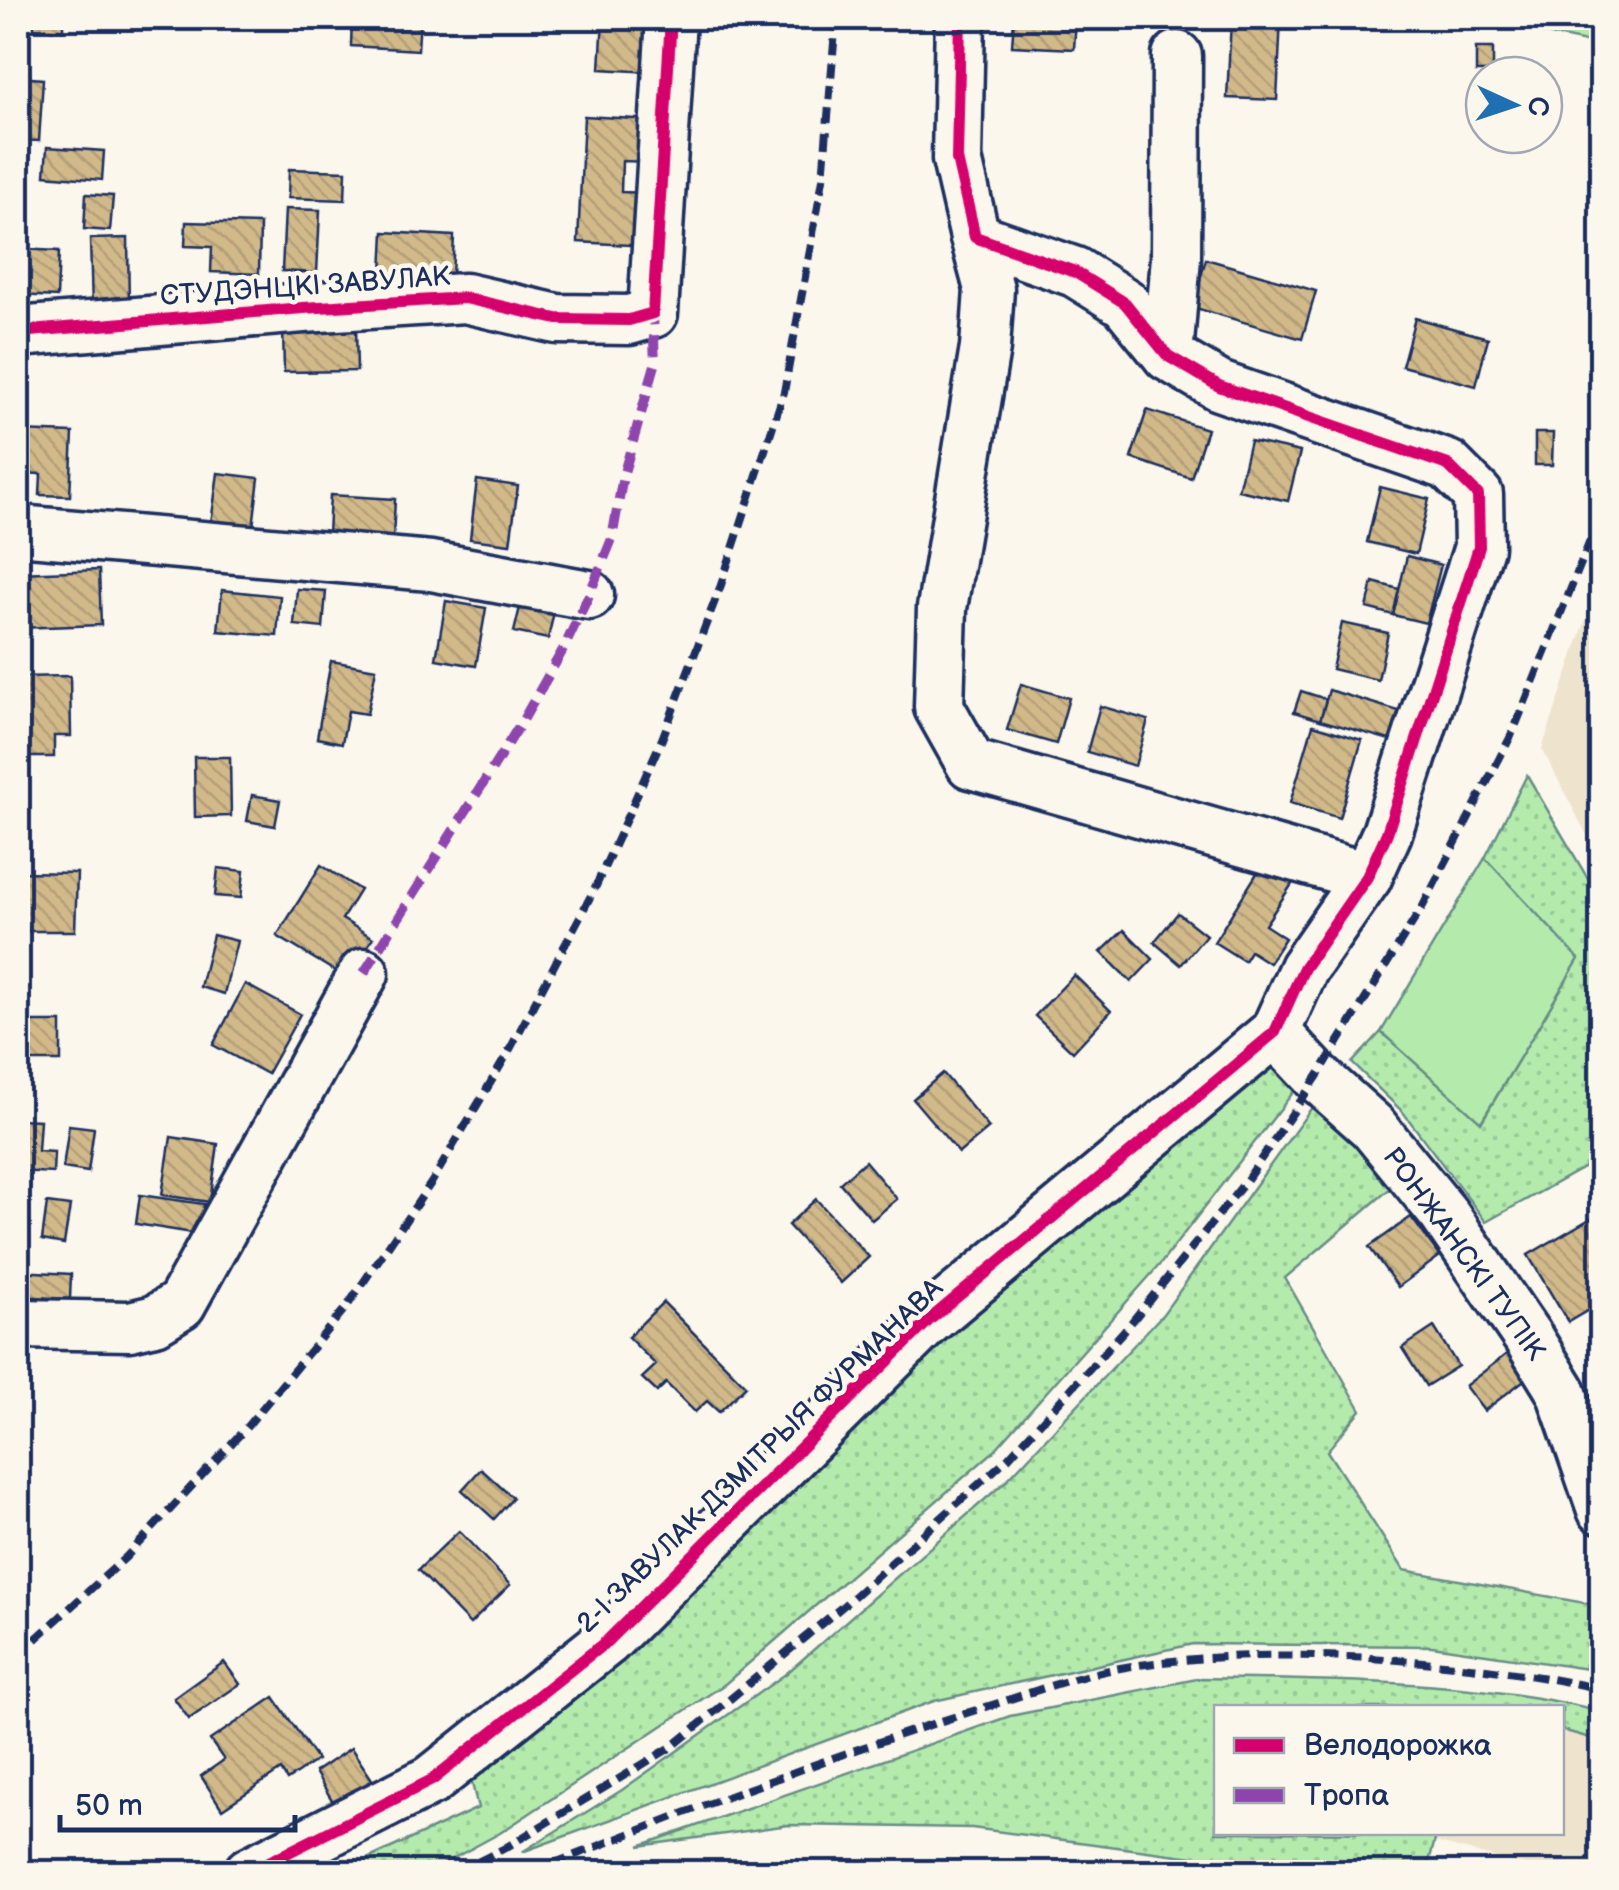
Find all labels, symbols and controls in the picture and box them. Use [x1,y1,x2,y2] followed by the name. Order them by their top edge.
[1464,55,1564,155] north arrow
[1520,96,1554,117] text: С
[159,260,452,313] street label: СТУДЭНЦКІ ЗАВУЛАК
[1376,1141,1553,1367] street label: РОНЖАНСКІ ТУПІК
[570,1271,951,1640] street label: 2-І ЗАВУЛАК ДЗМІТРЫЯ ФУРМАНАВА
[1214,1705,1564,1835] legend
[1304,1728,1492,1764] text: Велодорожка
[60,1770,295,1832] scale bar
[1304,1778,1389,1814] text: Тропа
[75,1788,143,1824] text: 50 m

